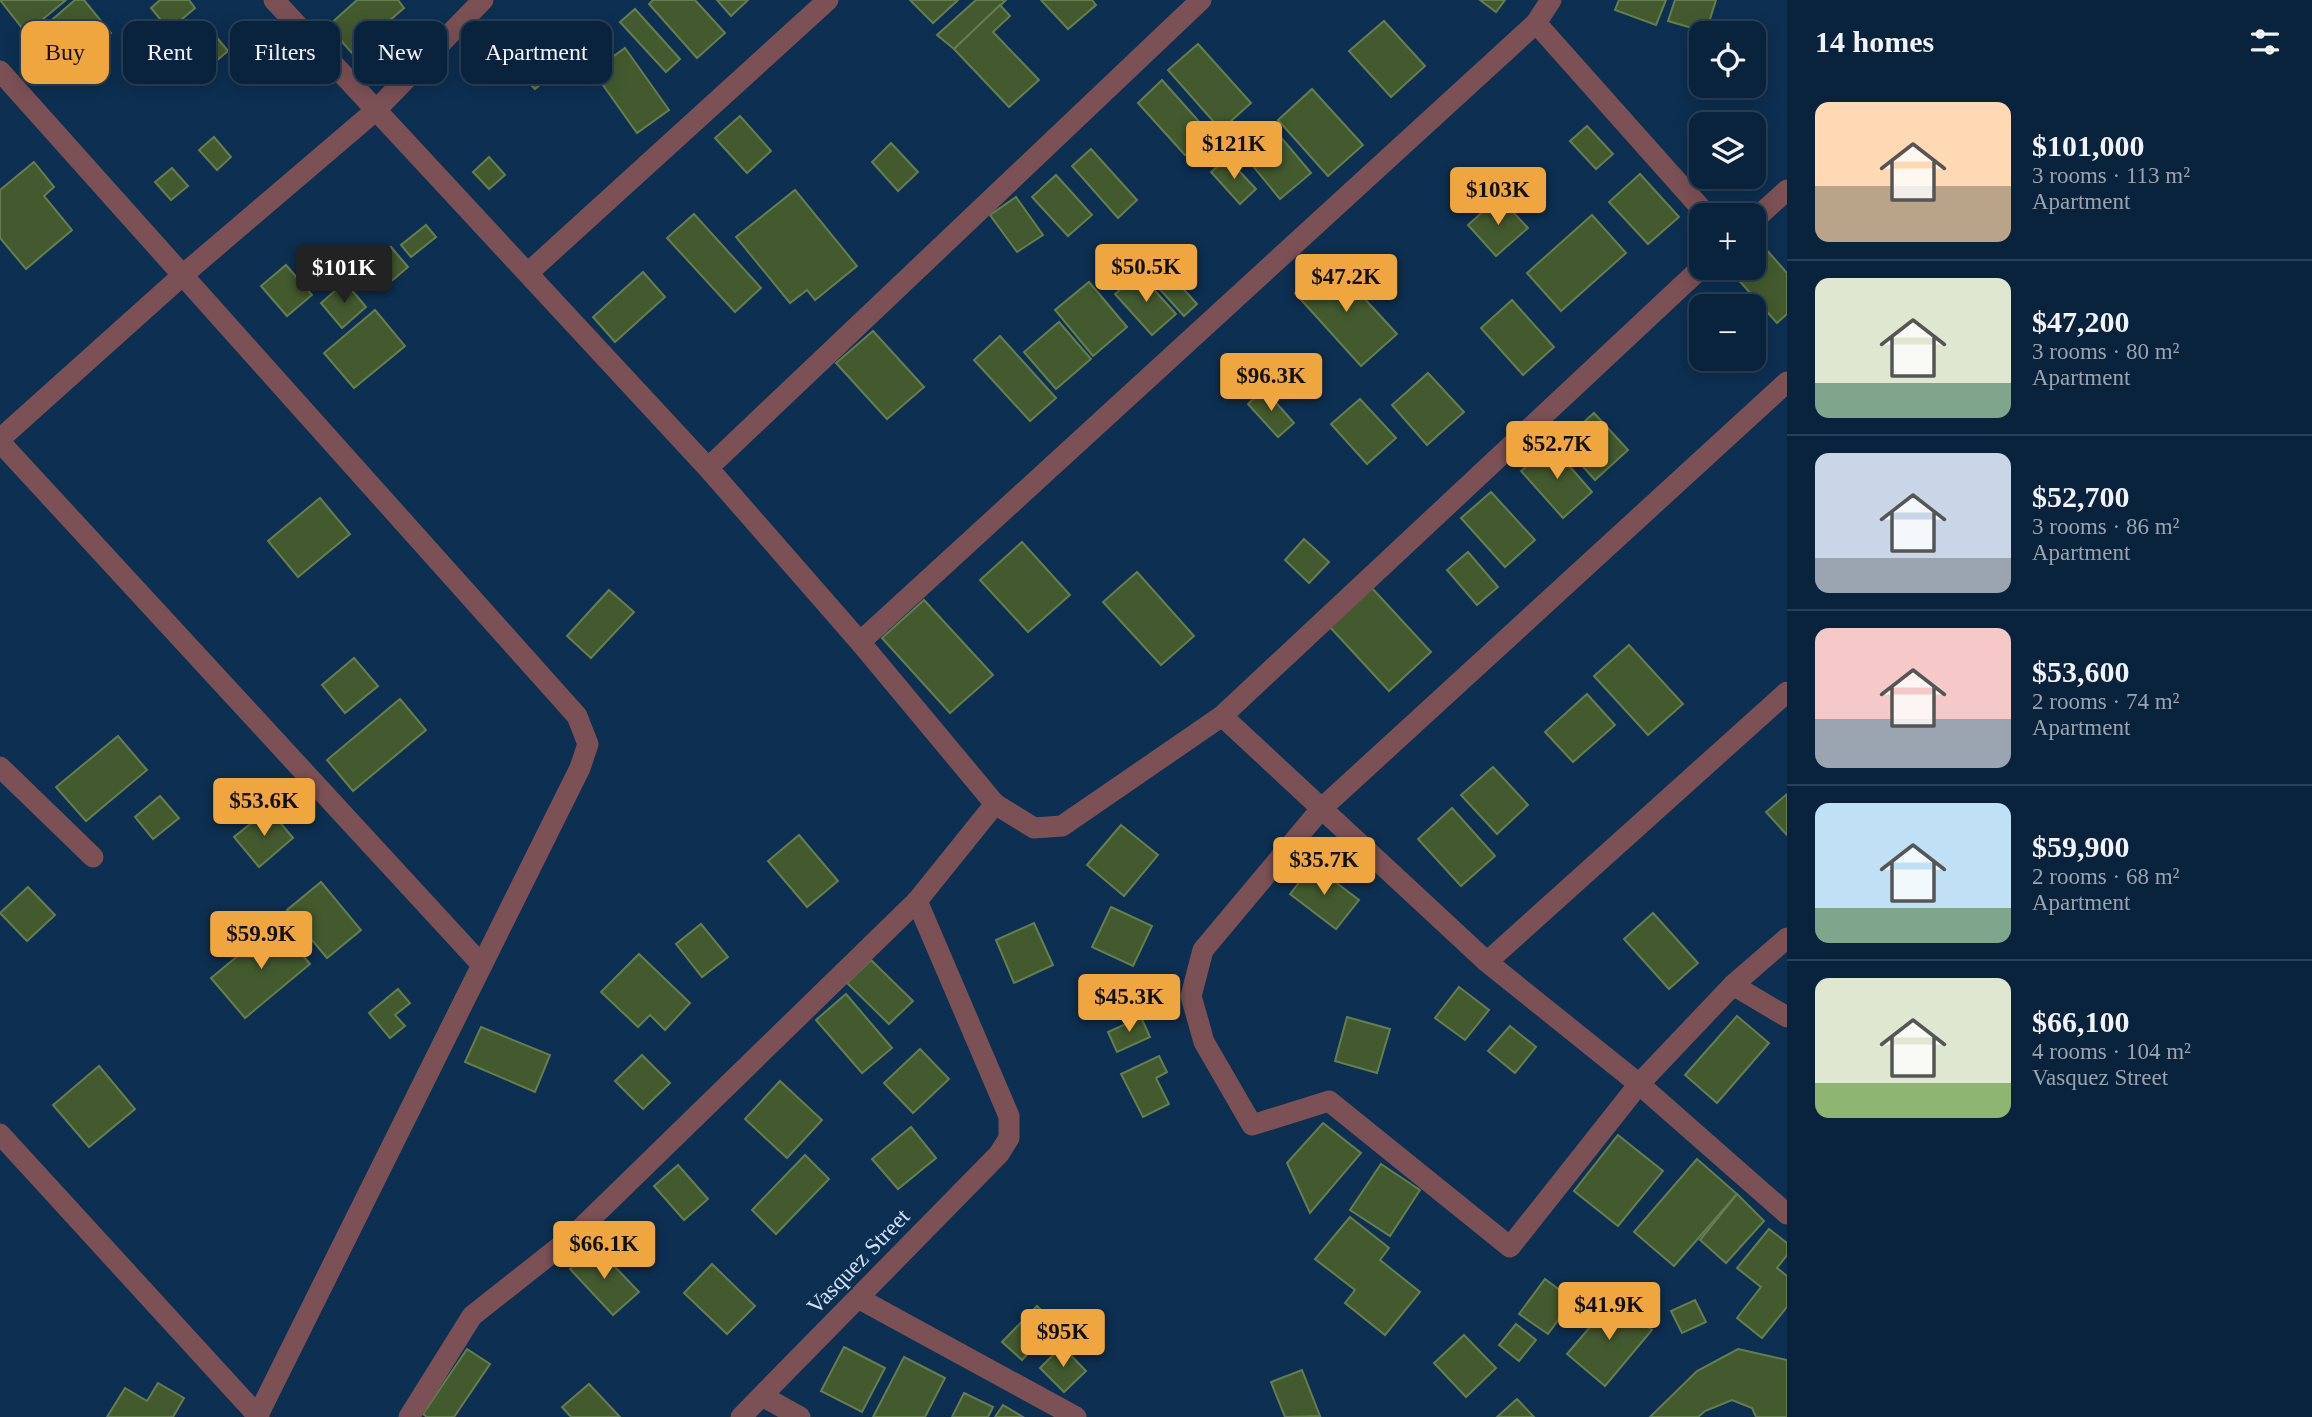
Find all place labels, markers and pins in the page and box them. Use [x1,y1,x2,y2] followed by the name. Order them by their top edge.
[1185,122,1283,181] pin: $121K
[1449,168,1547,227] pin: $103K
[1089,244,1203,304] pin: $50.5K
[295,246,393,305] pin: $101K
[1289,254,1403,314] pin: $47.2K
[1214,354,1328,413] pin: $96.3K
[1500,421,1614,481] pin: $52.7K
[207,778,321,838] pin: $53.6K
[1267,838,1381,897] pin: $35.7K
[204,912,318,971] pin: $59.9K
[1072,974,1186,1034] pin: $45.3K
[547,1222,661,1281] pin: $66.1K
[1552,1282,1666,1342] pin: $41.9K
[1022,1310,1104,1369] pin: $95K

